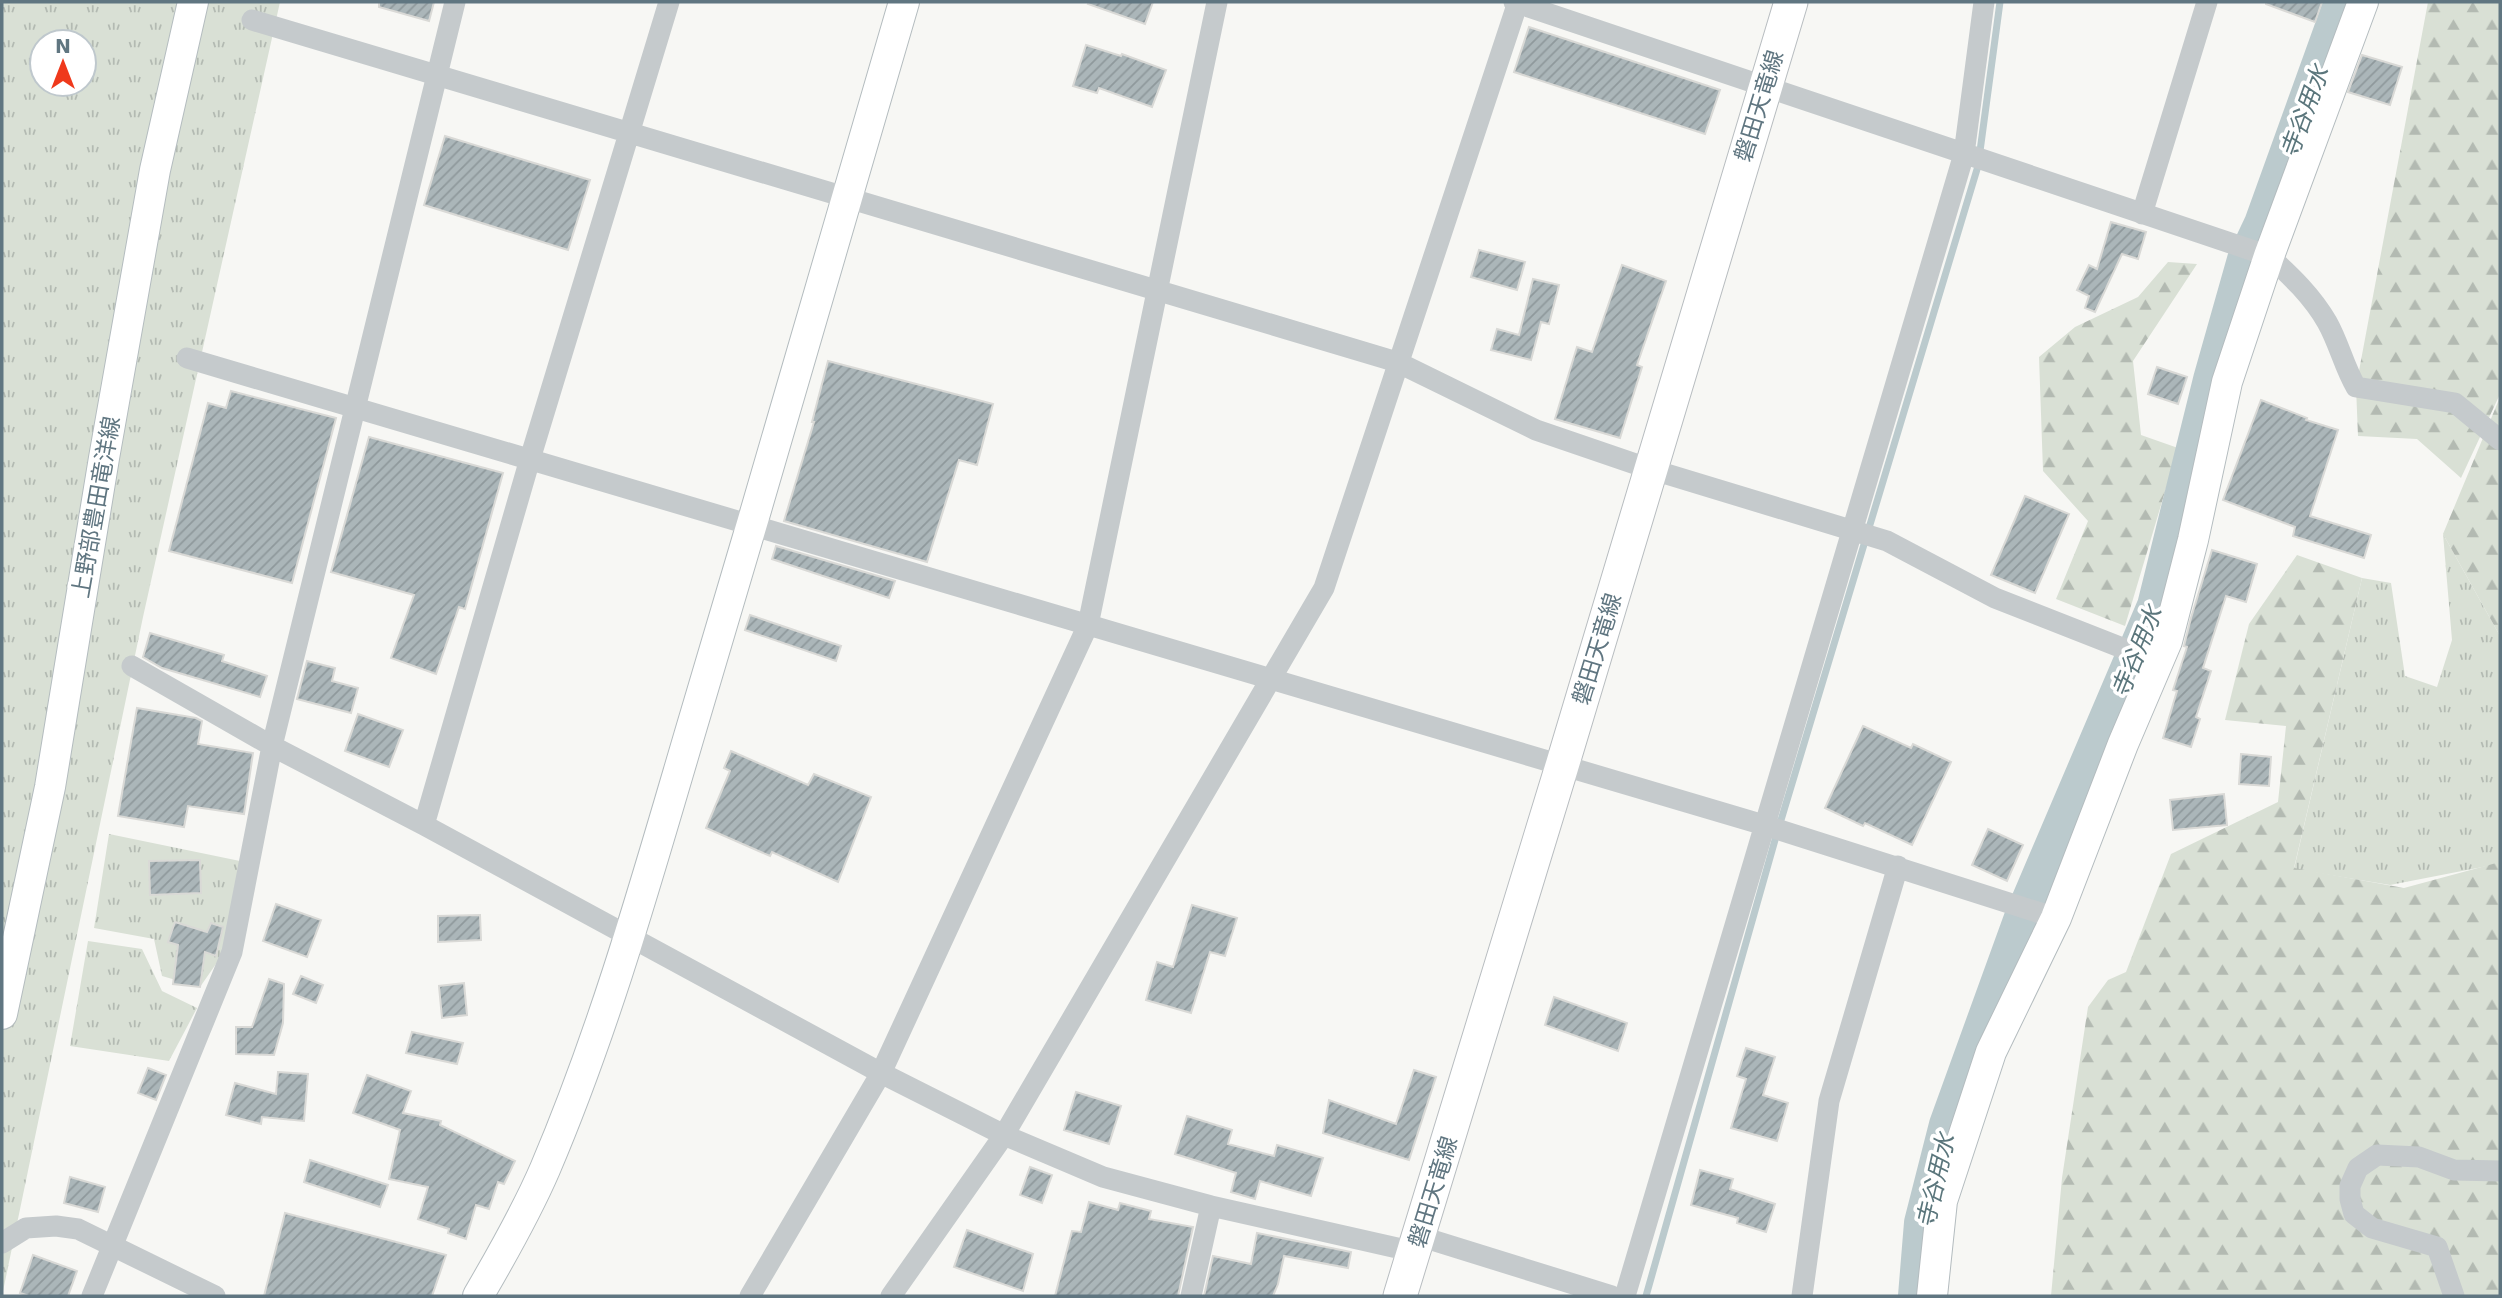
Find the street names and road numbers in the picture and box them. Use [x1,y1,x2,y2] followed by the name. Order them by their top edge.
[1730,47,1788,165] street label: 磐田天竜線
[67,414,125,600] street label: 上野部豊田竜洋線
[1568,590,1626,708] street label: 磐田天竜線
[1404,1133,1462,1251] street label: 磐田天竜線

